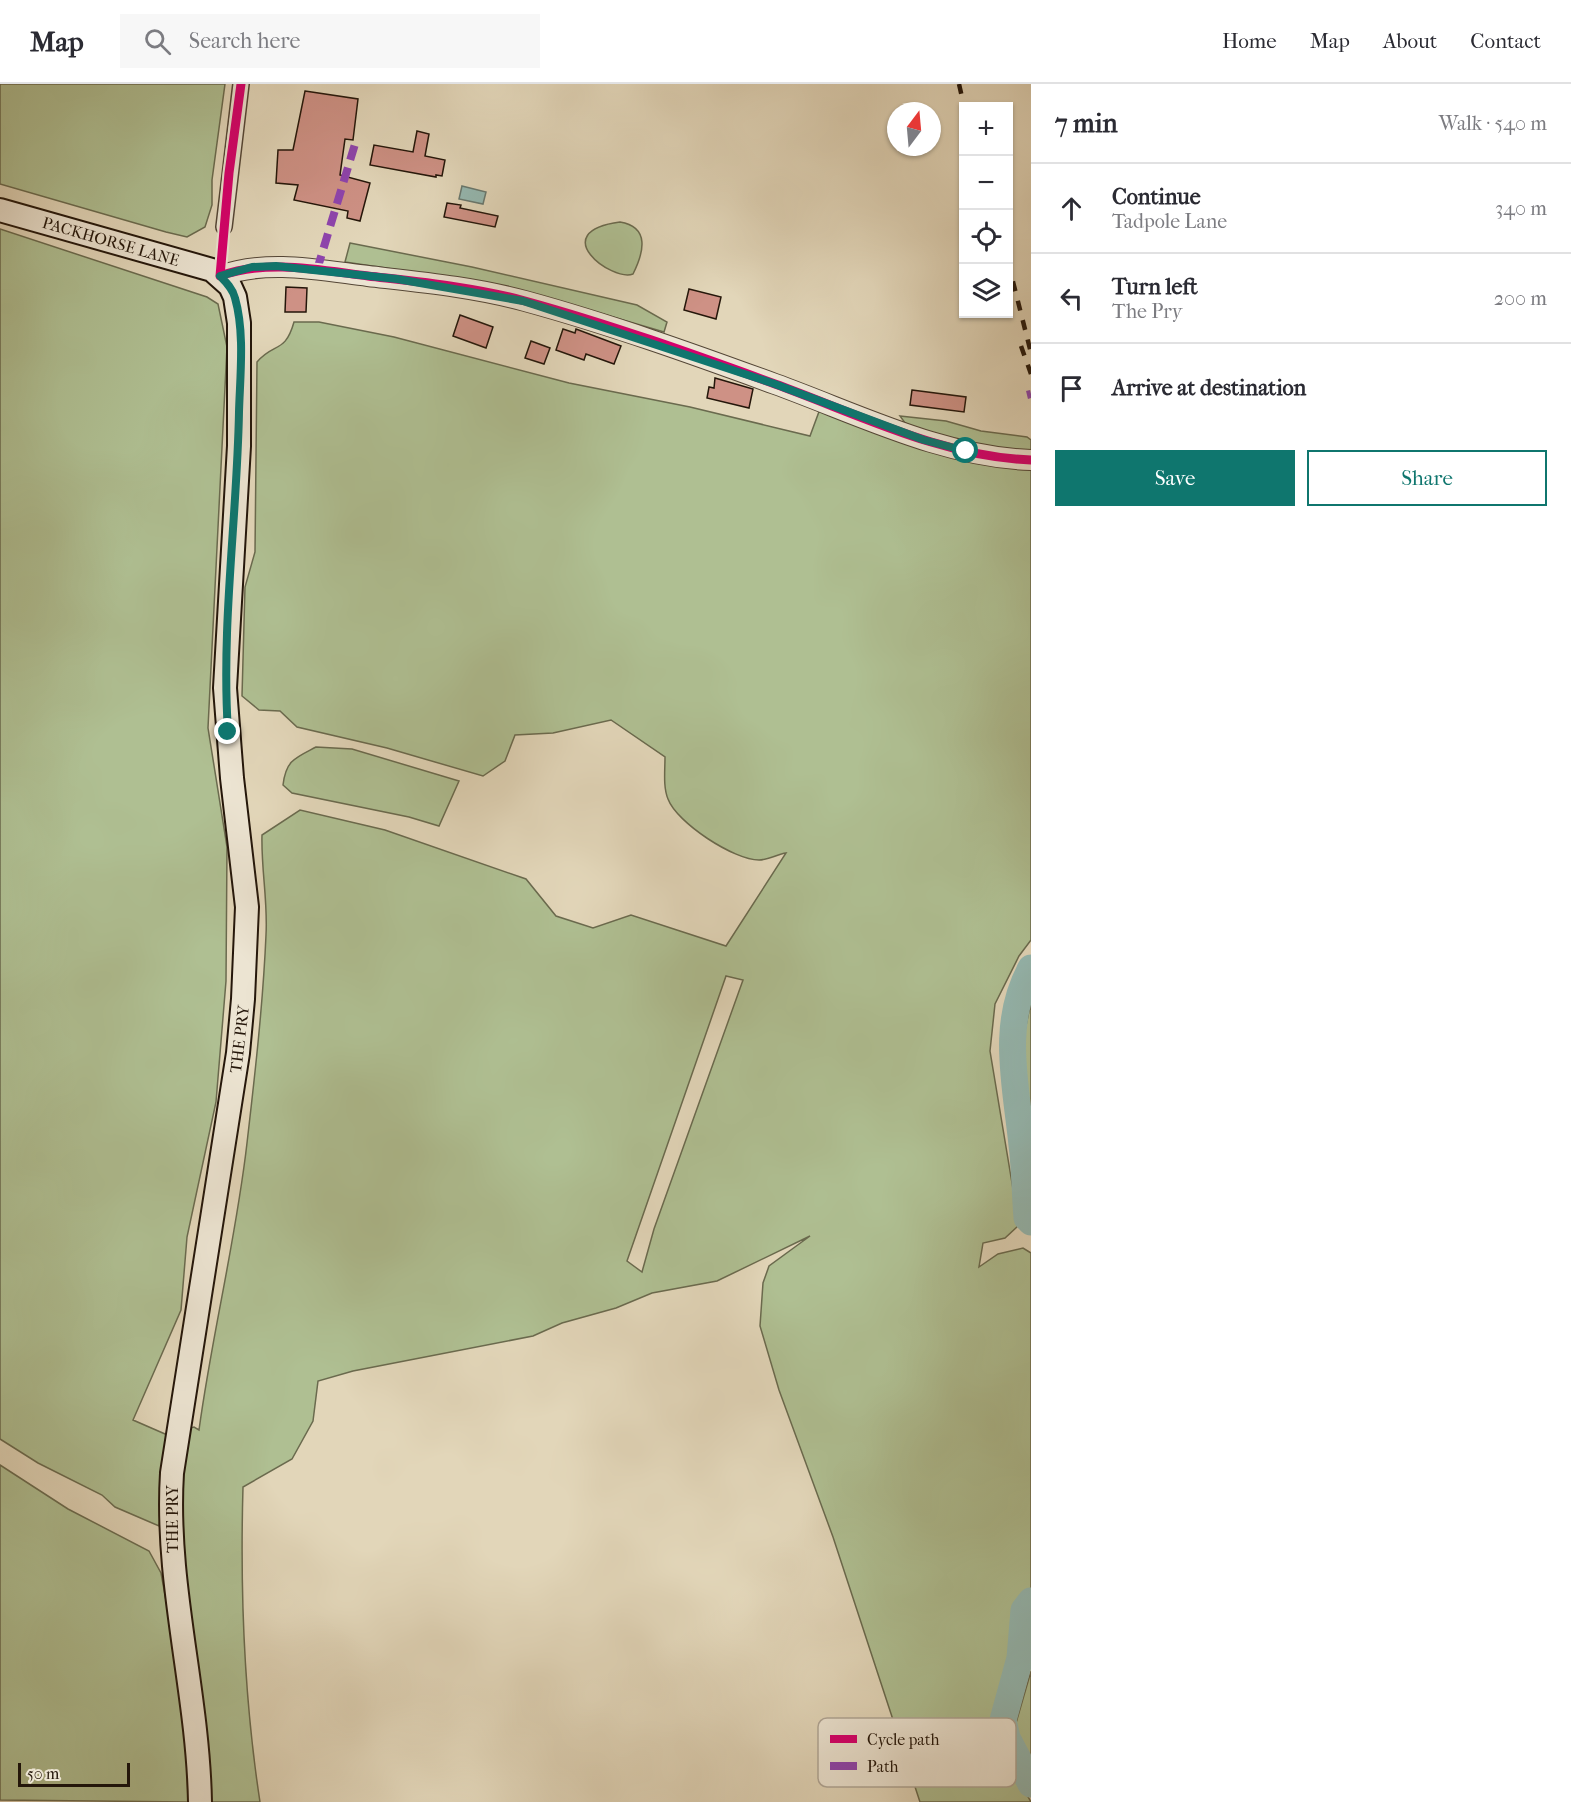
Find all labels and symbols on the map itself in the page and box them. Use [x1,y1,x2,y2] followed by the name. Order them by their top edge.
[887,102,941,156] north arrow
[40,213,182,270] street label: PACKHORSE LANE
[952,437,978,463] route start
[214,718,240,744] route end
[226,1003,253,1074] street label: THE PRY
[163,1484,182,1553] street label: THE PRY
[818,1718,1016,1787] legend
[867,1730,939,1749] text: Cycle path
[867,1757,899,1776] text: Path
[18,1760,130,1788] scale bar

